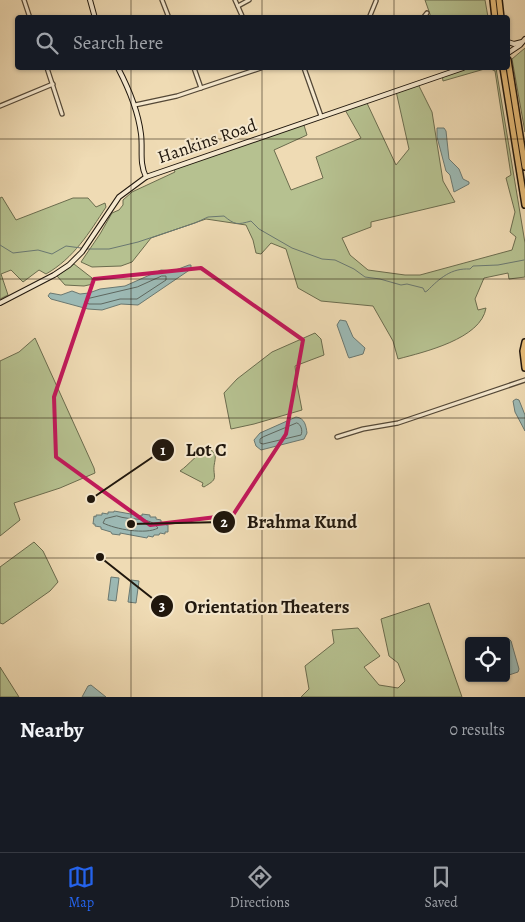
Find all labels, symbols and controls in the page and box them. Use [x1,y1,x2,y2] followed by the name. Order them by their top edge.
[15,15,510,70] search box
[33,29,61,57] icon: search
[73,30,163,56] text: Search here
[154,113,260,169] street label: Hankins Road
[151,433,237,467] callout: Lot C
[185,437,227,463] text: Lot C
[160,440,166,460] text: 1
[212,505,367,539] callout: Brahma Kund
[247,509,358,535] text: Brahma Kund
[220,512,228,532] text: 2
[149,589,359,623] callout: Orientation Theaters
[185,594,350,620] text: Orientation Theaters
[159,596,165,616] text: 3
[465,637,510,682] map controls
[465,637,510,682] button: locate
[20,716,83,744] text: Nearby
[449,719,505,741] text: 0 results
[67,863,95,912] tab: Map
[230,863,290,912] tab: Directions
[425,863,458,912] tab: Saved

